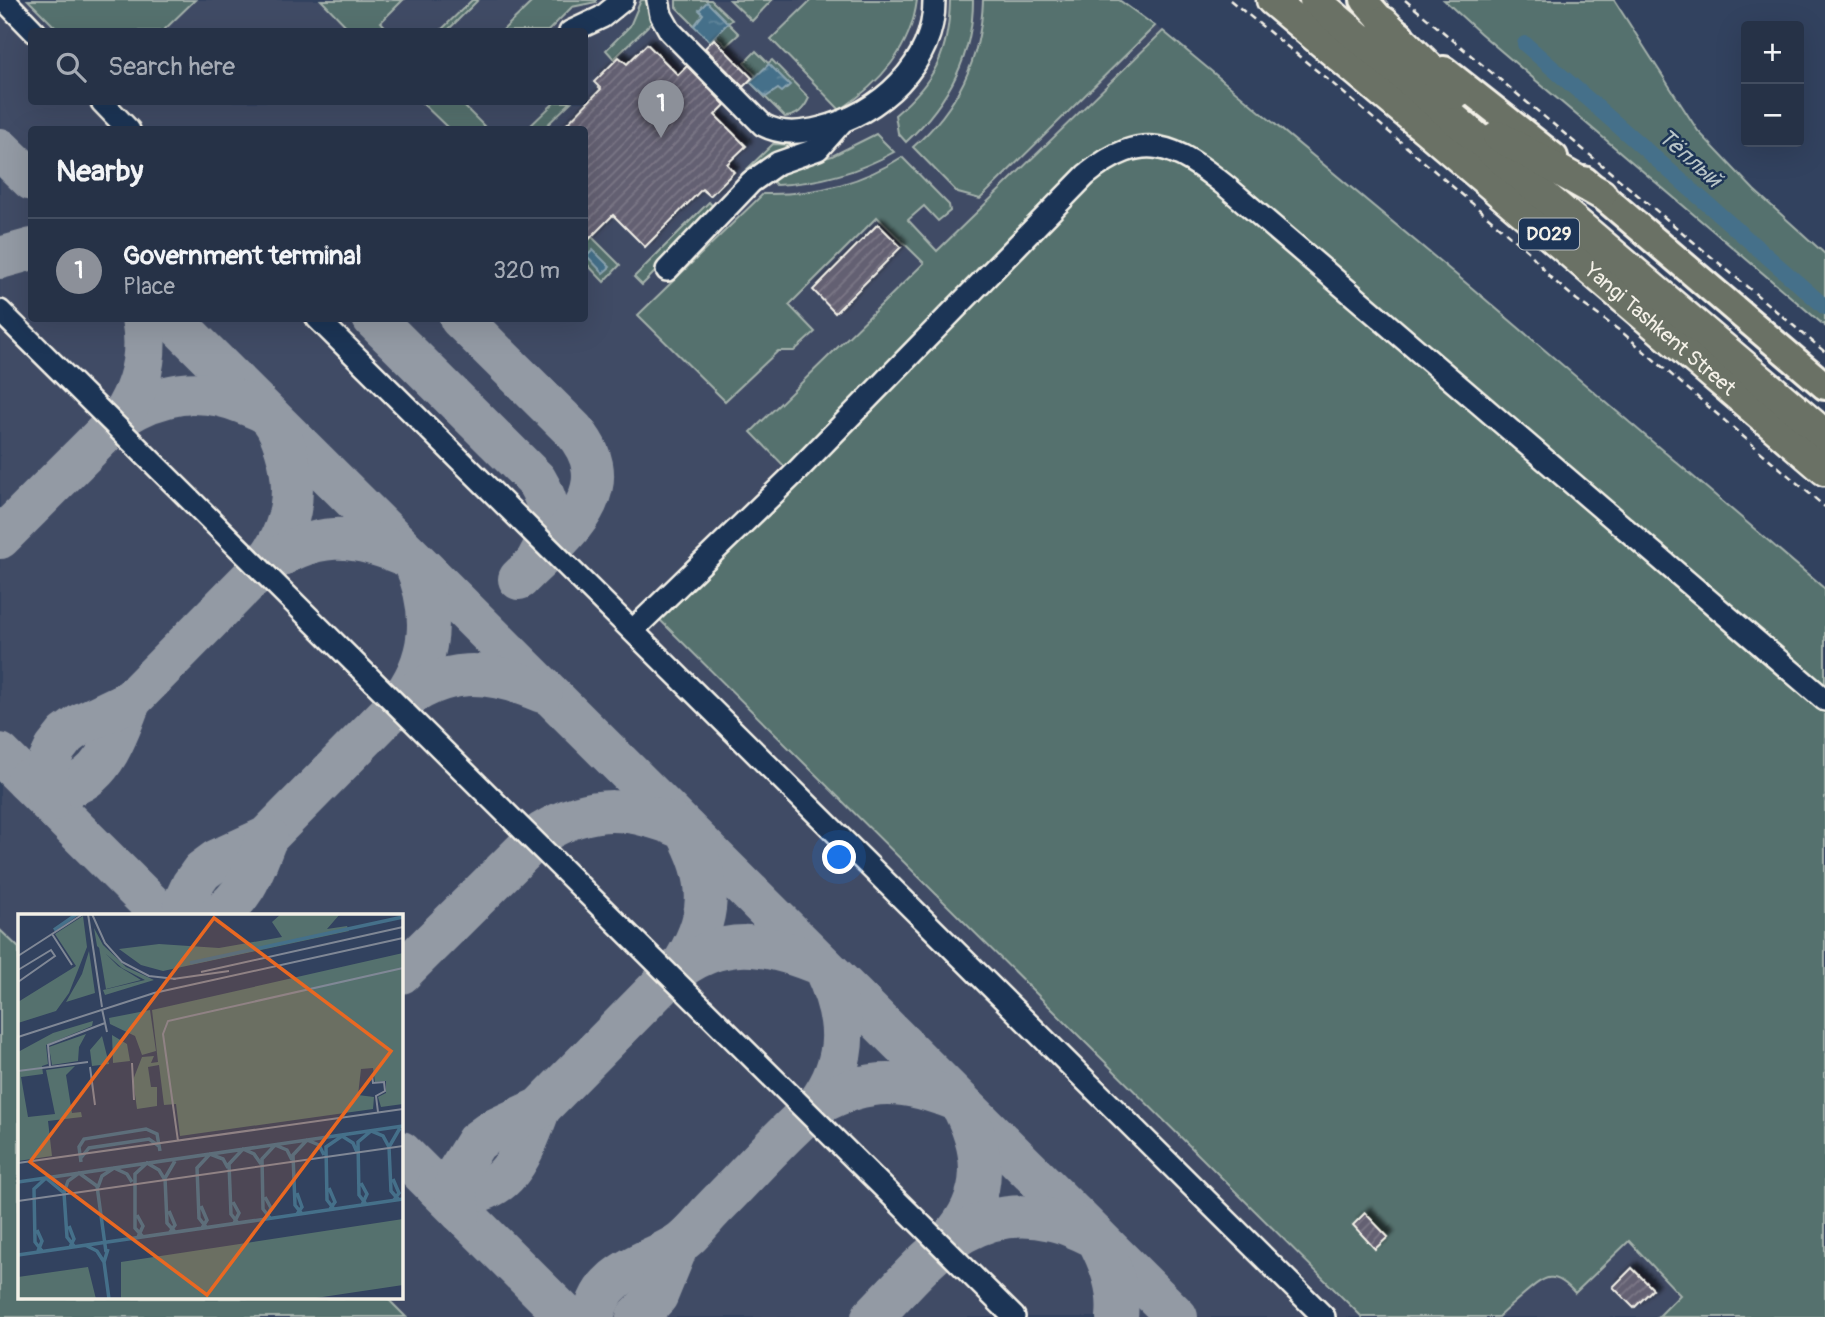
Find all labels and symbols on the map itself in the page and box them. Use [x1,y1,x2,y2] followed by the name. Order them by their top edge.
[638,80,684,138] pin: 1
[1652,123,1729,195] water label: Тёплый
[1519,218,1579,250] road number: D029
[1578,256,1742,402] street label: Yangi Tashkent Street
[822,840,856,874] your location
[18,914,402,1300] inset map

